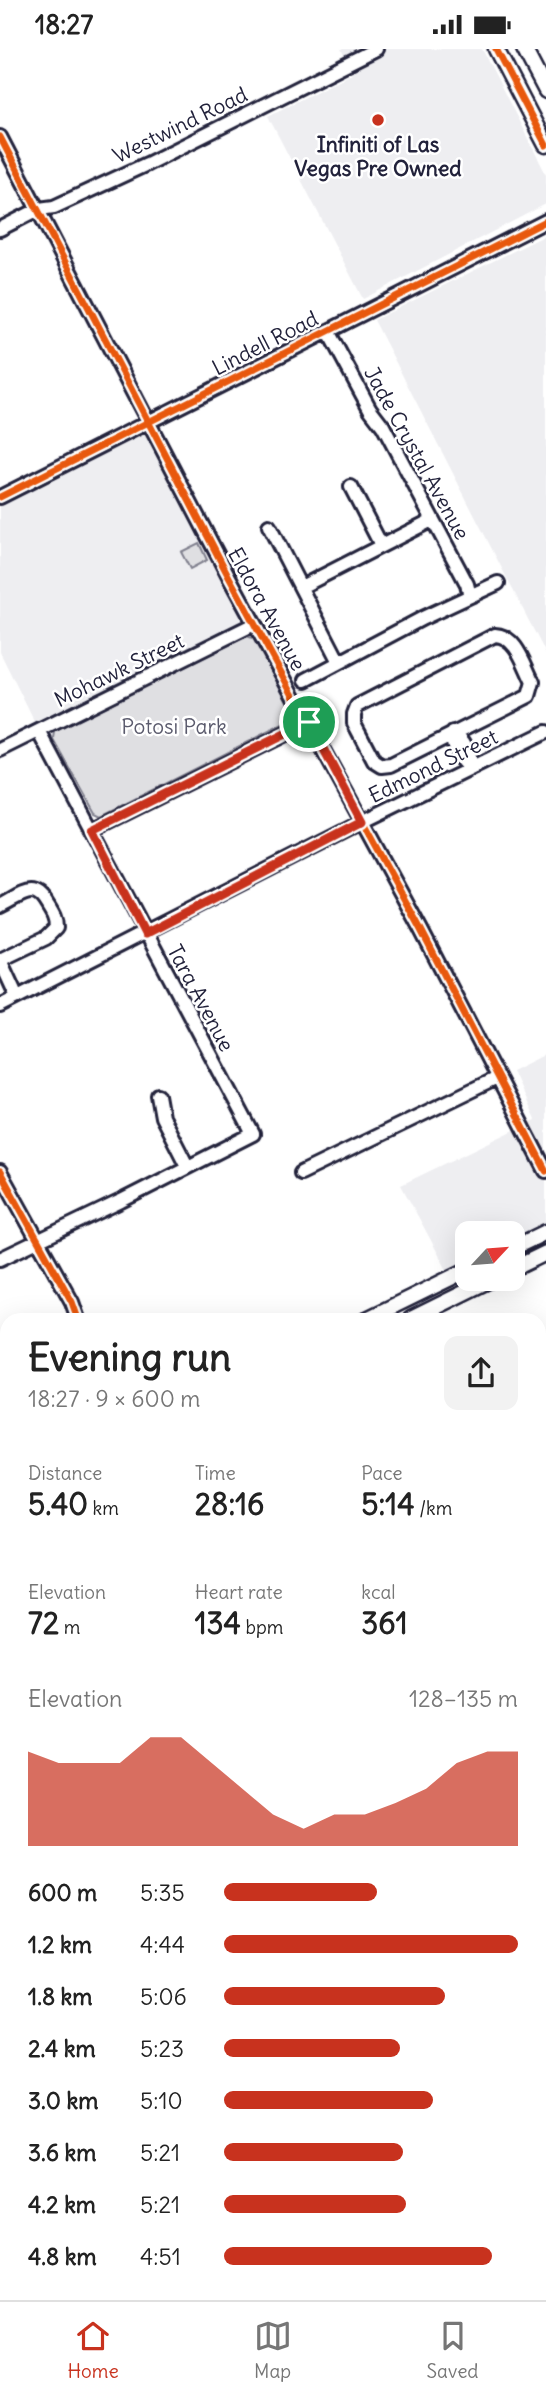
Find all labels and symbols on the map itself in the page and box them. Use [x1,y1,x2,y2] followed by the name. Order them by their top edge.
[108,81,252,169] street label: Westwind Road
[370,112,386,128] marker: Infiniti of Las Vegas Pre Owned
[294,131,462,182] place label: Infiniti of Las Vegas Pre Owned
[207,305,323,381] street label: Lindell Road
[358,362,476,544] street label: Jade Crystal Avenue
[222,543,312,675] street label: Eldora Avenue
[50,627,188,713] street label: Mohawk Street
[279,692,339,752] pin
[121,713,227,740] park label: Potosi Park
[364,723,502,809] street label: Edmond Street
[162,940,240,1056] street label: Tara Avenue
[455,1221,525,1291] north arrow

